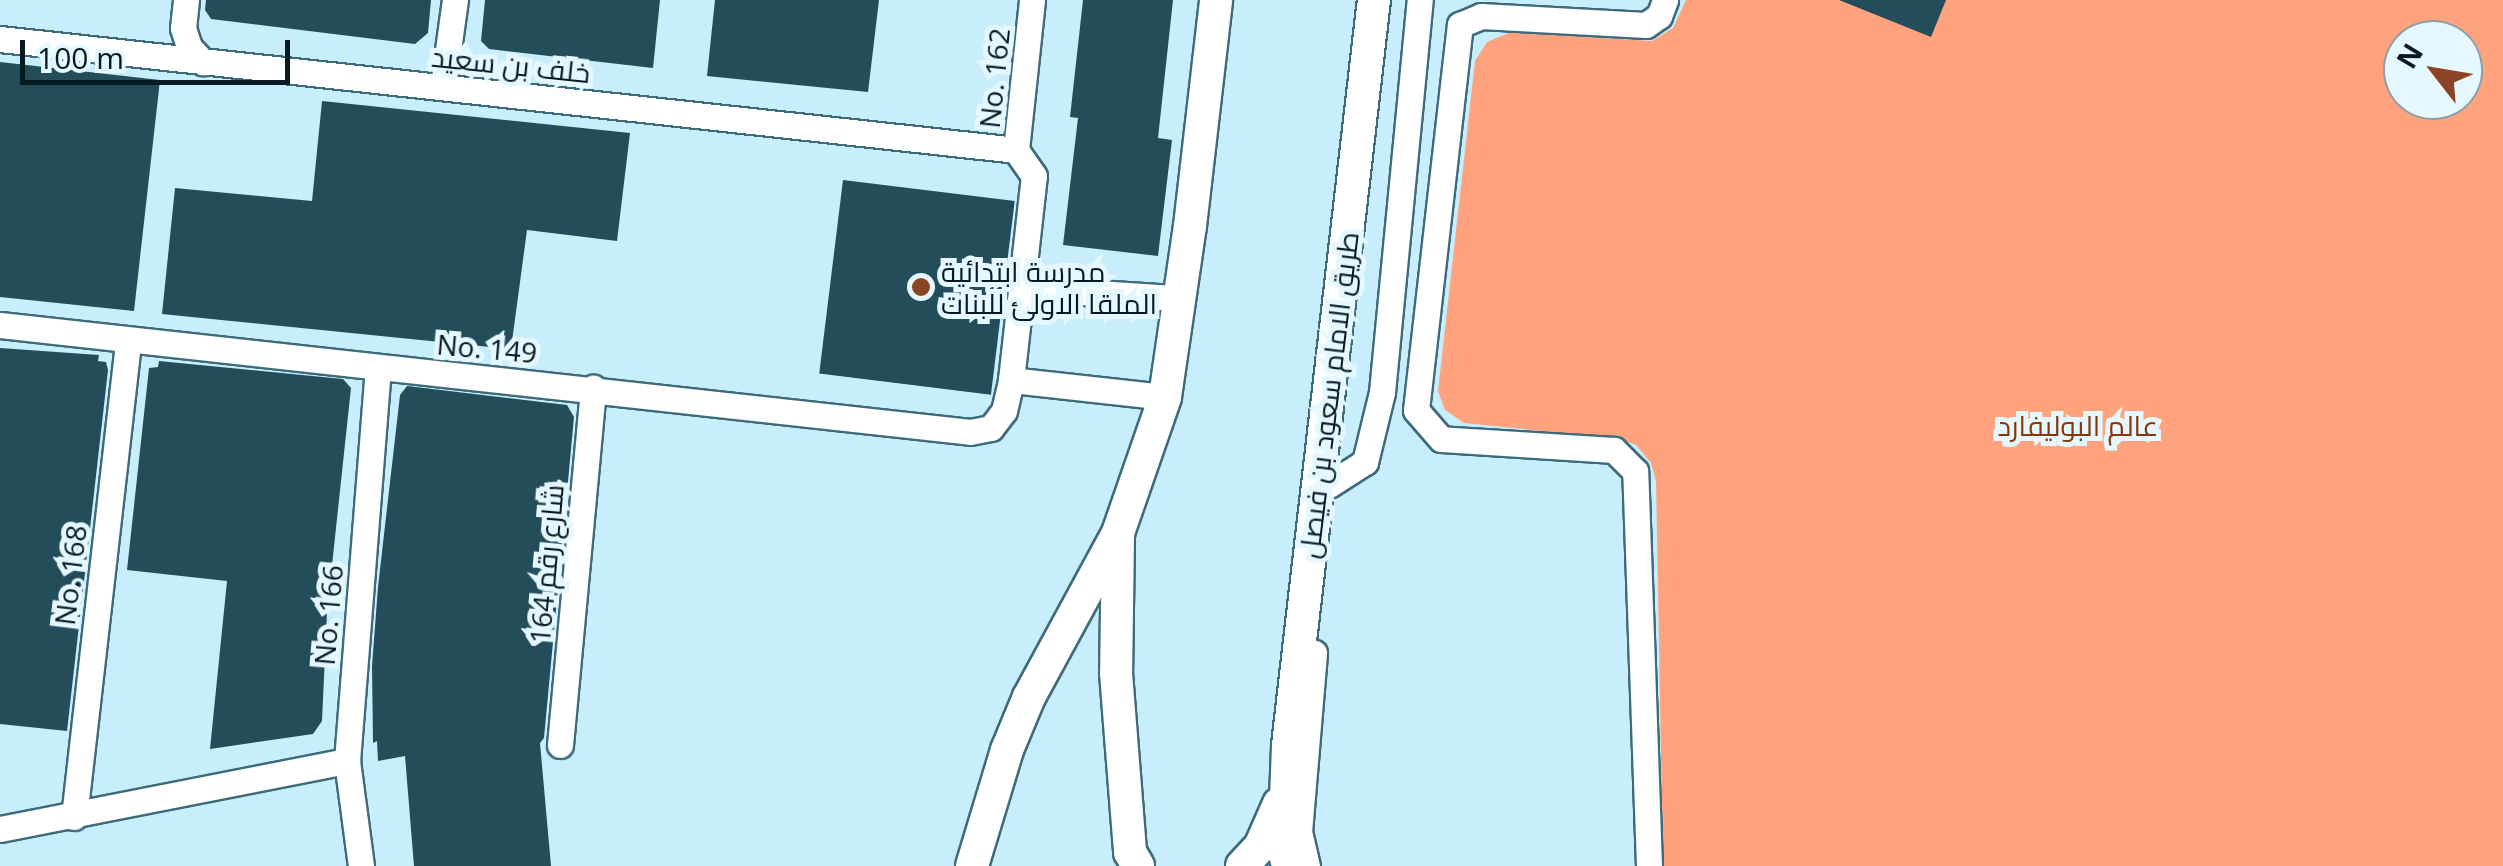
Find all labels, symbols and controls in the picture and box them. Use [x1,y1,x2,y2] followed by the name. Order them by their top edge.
[25,20,295,82] scale bar
[2383,20,2483,120] north arrow
[972,26,1016,130] street label: No. 162
[2387,36,2431,75] text: N
[37,37,124,78] text: 100 m
[430,39,592,89] street label: خلف بن سعيد
[1291,230,1365,560] street label: طريق الامام سعود بن فيصل
[941,254,1157,320] place label: مدرسة ابتدائية الملقا الاولئ للبنات
[910,276,932,298] marker: مدرسة ابتدائية الملقا الاولئ للبنات
[435,327,539,369] street label: No. 149
[1998,408,2158,442] park label: عالم البوليفارد
[522,483,570,645] street label: شارع رقم 164
[47,523,93,627] street label: No. 168
[307,563,349,667] street label: No. 166

